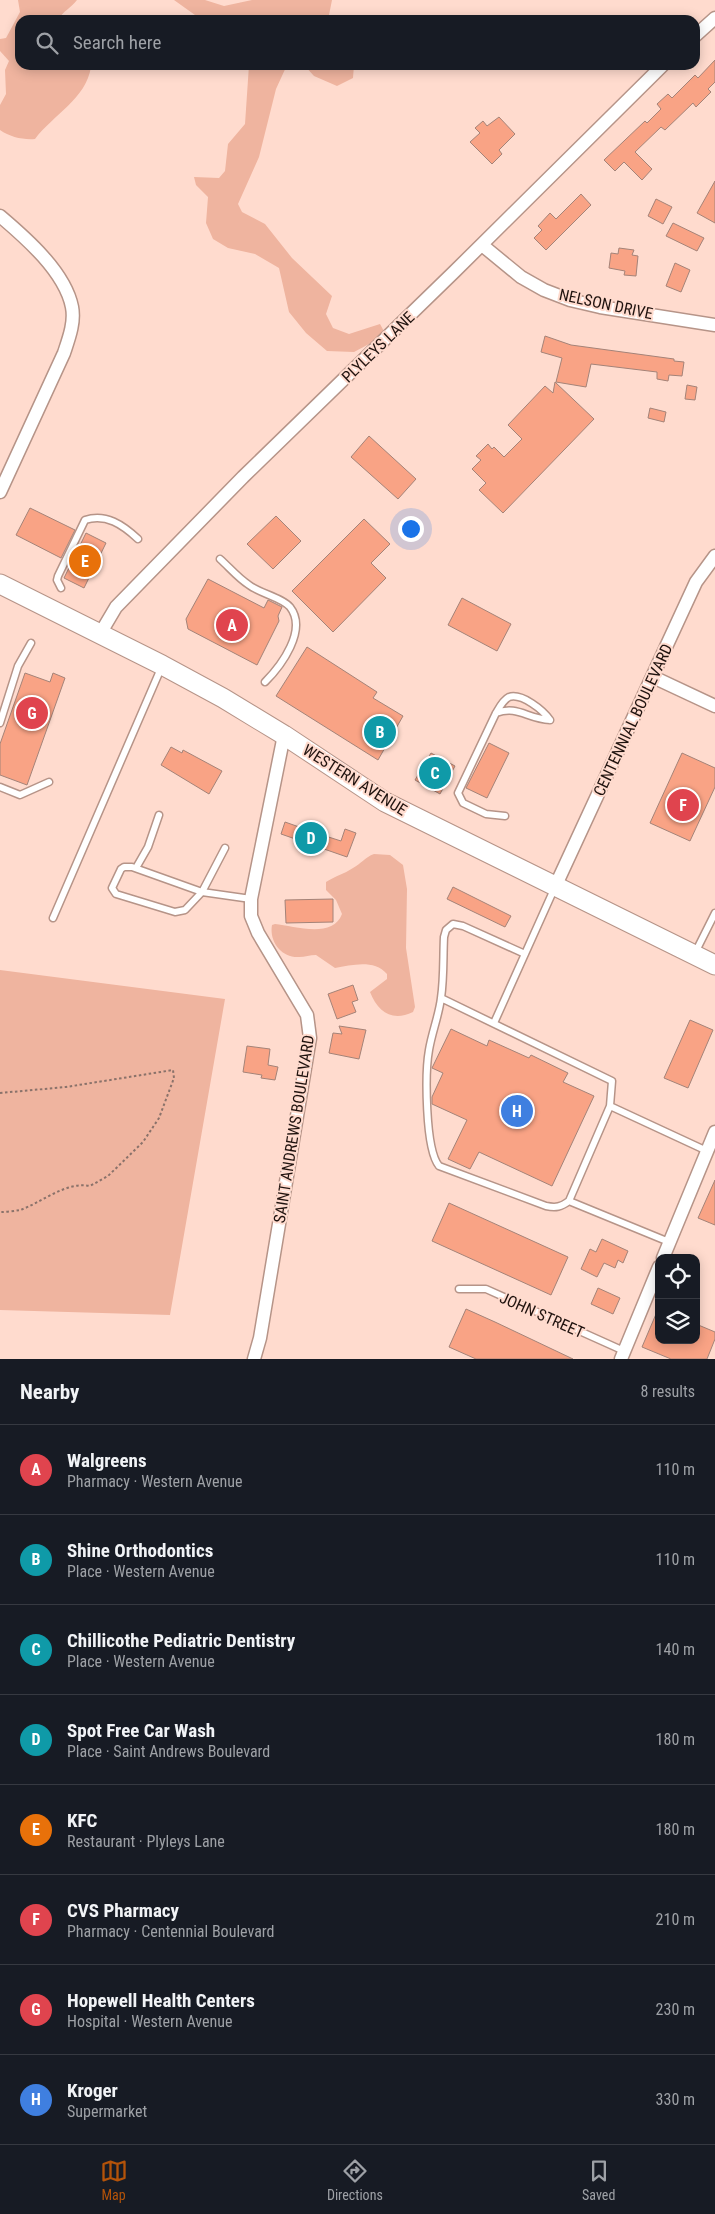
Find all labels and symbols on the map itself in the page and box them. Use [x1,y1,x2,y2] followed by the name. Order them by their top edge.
[557,285,655,323] street label: NELSON DRIVE
[338,308,418,386] street label: PLYLEYS LANE
[398,516,424,542] your location
[69,542,101,580] pin: E
[216,606,248,644] pin: A
[589,641,677,799] street label: CENTENNIAL BOULEVARD
[16,694,48,732] pin: G
[364,713,396,751] pin: B
[299,740,411,820] street label: WESTERN AVENUE
[419,754,451,792] pin: C
[667,786,699,824] pin: F
[295,819,327,857] pin: D
[270,1034,318,1224] street label: SAINT ANDREWS BOULEVARD
[501,1092,533,1130] pin: H
[497,1288,587,1342] street label: JOHN STREET

